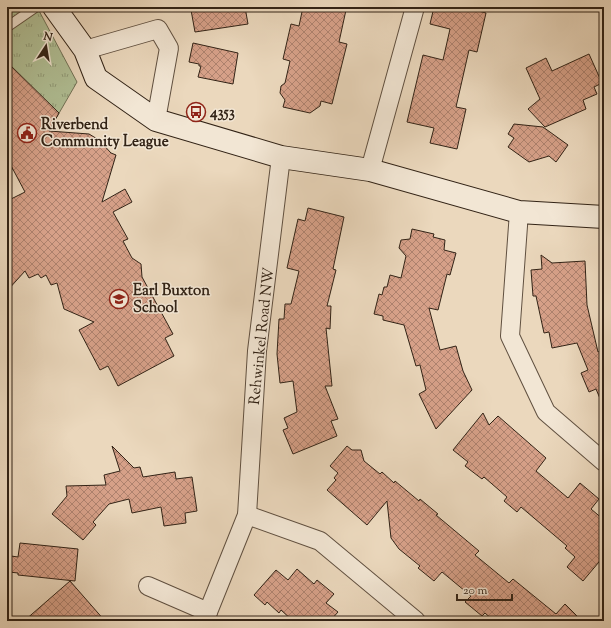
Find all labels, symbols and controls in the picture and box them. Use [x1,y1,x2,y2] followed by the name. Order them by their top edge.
[26,26,66,66] north arrow
[41,28,54,46] text: N
[185,101,207,123] bus stop icon: 4353
[209,103,235,124] place label: 4353
[41,115,169,153] place label: Riverbend Community League
[16,122,38,144] public building icon: Riverbend Community League
[245,266,280,406] street label: Rehwinkel Road NW
[133,281,210,319] place label: Earl Buxton School
[108,288,130,310] school or university icon: Earl Buxton School
[457,576,512,602] scale bar
[463,582,488,600] text: 20 m

